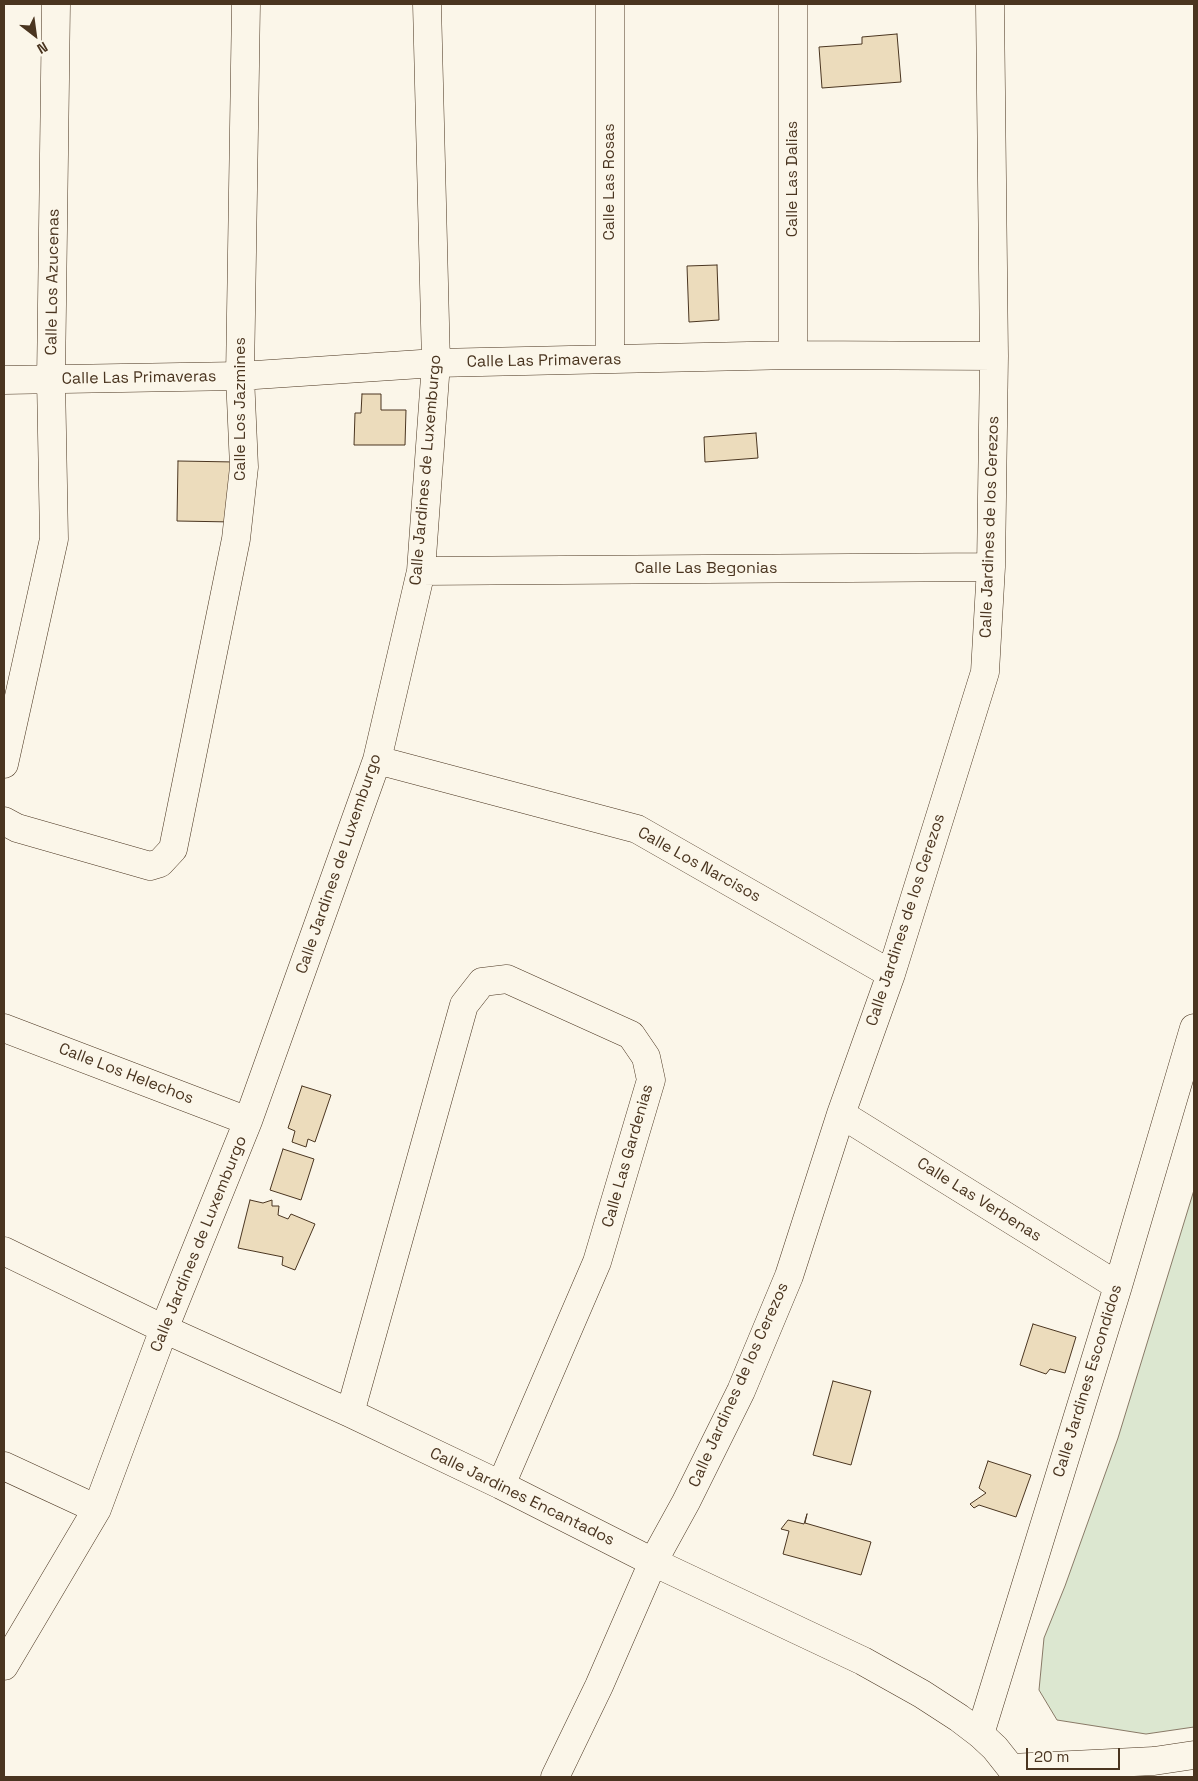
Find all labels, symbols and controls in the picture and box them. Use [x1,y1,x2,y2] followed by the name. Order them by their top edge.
[10,10,60,60] north arrow
[34,38,51,58] text: N
[783,121,803,237] street label: Calle Las Dalias
[600,123,620,241] street label: Calle Las Rosas
[42,209,64,355] street label: Calle Los Azucenas
[231,337,251,481] street label: Calle Los Jazmines
[467,350,621,372] street label: Calle Las Primaveras
[406,354,446,586] street label: Calle Jardines de Luxemburgo
[62,367,216,389] street label: Calle Las Primaveras
[977,416,1003,638] street label: Calle Jardines de los Cerezos
[635,559,777,579] street label: Calle Las Begonias
[292,751,386,977] street label: Calle Jardines de Luxemburgo
[863,811,949,1029] street label: Calle Jardines de los Cerezos
[634,823,764,907] street label: Calle Los Narcisos
[56,1039,196,1109] street label: Calle Los Helechos
[598,1082,658,1230] street label: Calle Las Gardenias
[147,1133,251,1355] street label: Calle Jardines de Luxemburgo
[913,1154,1045,1246] street label: Calle Las Verbenas
[685,1280,793,1490] street label: Calle Jardines de los Cerezos
[1050,1282,1126,1480] street label: Calle Jardines Escondidos
[427,1444,617,1550] street label: Calle Jardines Encantados
[1028,1738,1122,1770] scale bar
[1034,1747,1069,1766] text: 20 m

